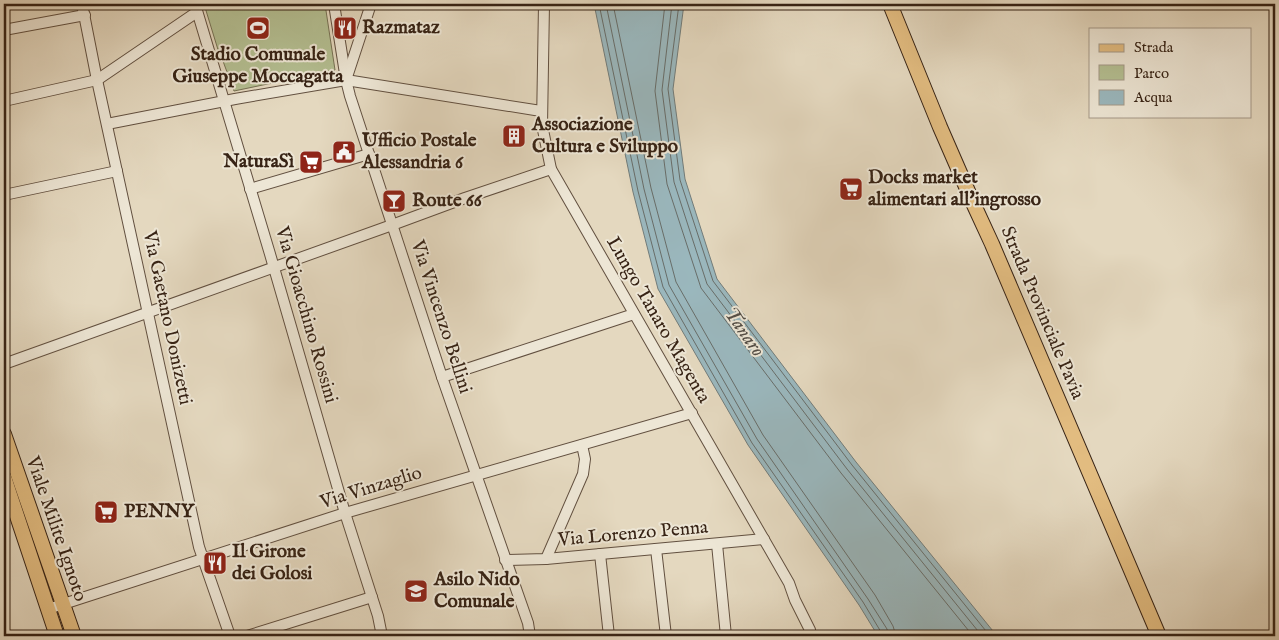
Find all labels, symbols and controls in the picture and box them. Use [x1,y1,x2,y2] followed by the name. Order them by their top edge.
[245,15,271,41] sports icon: Stadio Comunale Giuseppe Moccagatta
[332,15,358,41] restaurant icon: Razmataz
[362,16,440,40] place label: Razmataz
[1089,28,1252,118] legend
[1134,38,1174,57] text: Strada
[173,43,344,89] place label: Stadio Comunale Giuseppe Moccagatta
[1134,64,1169,83] text: Parco
[1133,88,1173,107] text: Acqua
[531,113,678,159] place label: Associazione Cultura e Sviluppo
[501,123,527,149] building icon: Associazione Cultura e Sviluppo
[361,129,477,175] place label: Ufficio Postale Alessandria 6
[331,139,357,165] public building icon: Ufficio Postale Alessandria 6
[298,149,324,175] supermarket icon: NaturaSì
[222,150,294,174] place label: NaturaSì
[868,166,1041,212] place label: Docks market alimentari all'ingrosso
[838,176,864,202] supermarket icon: Docks market alimentari all'ingrosso
[381,188,407,214] bar icon: Route 66
[412,189,483,213] place label: Route 66
[269,223,343,406] street label: Via Gioacchino Rossini
[995,223,1090,404] street label: Strada Provinciale Pavia
[137,228,197,407] street label: Via Gaetano Donizetti
[601,232,716,408] street label: Lungo Tanaro Magenta
[405,236,477,397] street label: Via Vincenzo Bellini
[718,302,770,362] water label: Tanaro
[20,452,92,605] street label: Viale Milite Ignoto
[316,461,425,515] street label: Via Vinzaglio
[93,499,119,525] supermarket icon: PENNY
[124,500,195,524] place label: PENNY
[556,515,710,553] street label: Via Lorenzo Penna
[232,540,312,586] place label: Il Girone dei Golosi
[202,550,228,576] restaurant icon: Il Girone dei Golosi
[433,568,520,614] place label: Asilo Nido Comunale
[403,578,429,604] school or university icon: Asilo Nido Comunale

